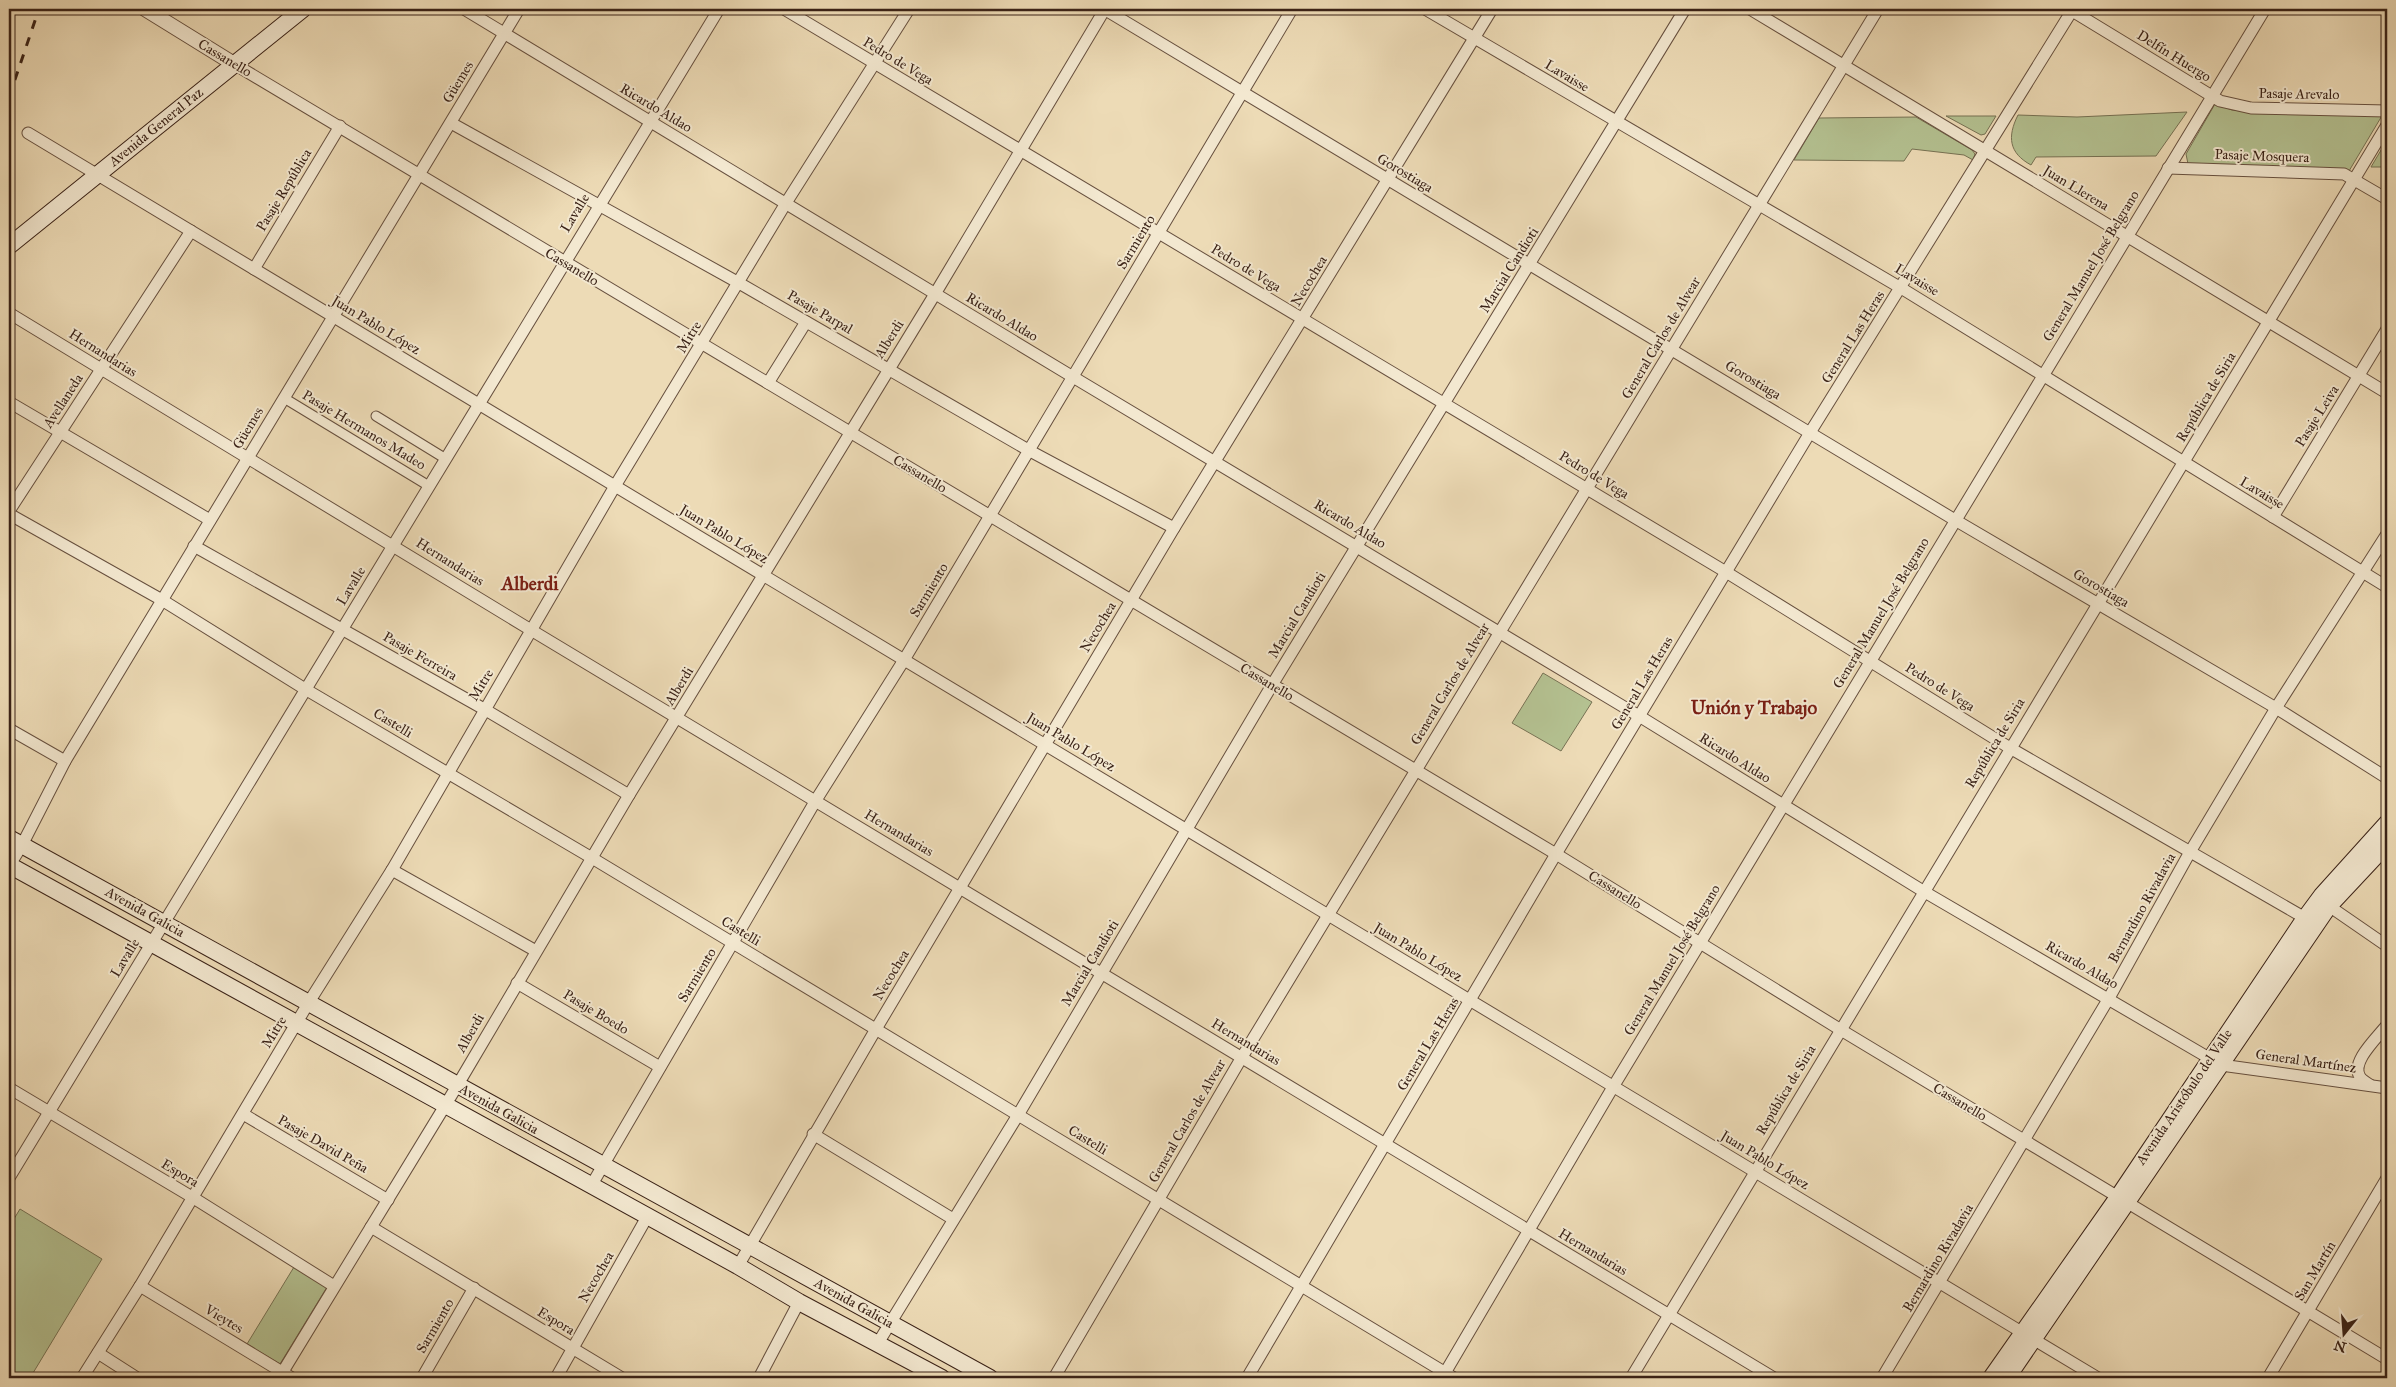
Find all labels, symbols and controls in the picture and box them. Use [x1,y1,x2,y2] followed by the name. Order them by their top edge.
[2134,27,2214,85] street label: Delfín Huergo
[860,33,936,89] street label: Pedro de Vega
[195,35,255,81] street label: Cassanello
[1542,56,1592,96] street label: Lavaisse
[439,58,477,106] street label: Güemes
[617,80,695,136] street label: Ricardo Aldao
[105,84,207,171] street label: Avenida General Paz
[2258,85,2340,103] street label: Pasaje Arevalo
[253,146,315,234] street label: Pasaje República
[2214,146,2310,167] street label: Pasaje Mosquera
[1374,150,1436,196] street label: Gorostiaga
[2038,161,2112,215] street label: Juan Llerena
[2039,187,2144,345] street label: General Manuel José Belgrano
[557,190,593,235] street label: Lavalle
[1113,212,1159,272] street label: Sarmiento
[1476,224,1542,316] street label: Marcial Candioti
[1208,240,1284,296] street label: Pedro de Vega
[542,244,602,290] street label: Cassanello
[1287,253,1331,309] street label: Necochea
[1892,260,1942,300] street label: Lavaisse
[1618,273,1705,402] street label: General Carlos de Alvear
[784,286,856,338] street label: Pasaje Parpal
[1818,288,1888,386] street label: General Las Heras
[963,289,1041,345] street label: Ricardo Aldao
[326,291,424,359] street label: Juan Pablo López
[870,317,907,362] street label: Alberdi
[673,318,705,356] street label: Mitre
[66,325,140,381] street label: Hernandarias
[2172,349,2240,445] street label: República de Siria
[1722,357,1784,403] street label: Gorostiaga
[39,371,87,432] street label: Avellaneda
[2291,382,2343,450] street label: Pasaje Leiva
[299,386,429,474] street label: Pasaje Hermanos Madeo
[229,404,267,452] street label: Güemes
[1556,447,1632,503] street label: Pedro de Vega
[890,451,950,497] street label: Cassanello
[2237,473,2287,513] street label: Lavaisse
[1311,496,1389,552] street label: Ricardo Aldao
[674,500,772,568] street label: Juan Pablo López
[413,534,487,590] street label: Hernandarias
[1829,534,1934,692] street label: General Manuel José Belgrano
[906,560,952,620] street label: Sarmiento
[333,563,369,608] street label: Lavalle
[2070,565,2132,611] street label: Gorostiaga
[1265,569,1330,661] street label: Marcial Candioti
[500,572,559,595] district label: Alberdi
[1076,599,1120,655] street label: Necochea
[1407,619,1494,748] street label: General Carlos de Alvear
[380,628,460,684] street label: Pasaje Ferreira
[1607,633,1677,733] street label: General Las Heras
[1237,659,1297,705] street label: Cassanello
[1902,659,1978,715] street label: Pedro de Vega
[660,664,697,709] street label: Alberdi
[465,666,497,704] street label: Mitre
[1961,695,2029,791] street label: República de Siria
[1691,696,1817,720] district label: Unión y Trabajo
[370,705,416,741] street label: Castelli
[1021,708,1119,776] street label: Juan Pablo López
[1696,729,1774,787] street label: Ricardo Aldao
[862,806,936,860] street label: Hernandarias
[2105,850,2179,966] street label: Bernardino Rivadavia
[1585,867,1645,913] street label: Cassanello
[1620,881,1725,1039] street label: General Manuel José Belgrano
[102,883,188,941] street label: Avenida Galicia
[718,913,764,949] street label: Castelli
[1058,917,1123,1009] street label: Marcial Candioti
[1368,918,1466,986] street label: Juan Pablo López
[107,935,143,980] street label: Lavalle
[2043,937,2121,993] street label: Ricardo Aldao
[674,945,720,1005] street label: Sarmiento
[869,947,913,1003] street label: Necochea
[560,986,632,1038] street label: Pasaje Boedo
[1393,994,1463,1094] street label: General Las Heras
[452,1010,488,1056] street label: Alberdi
[258,1013,290,1051] street label: Mitre
[1209,1015,1283,1069] street label: Hernandarias
[2132,1026,2236,1169] street label: Avenida Aristóbulo del Valle
[1752,1042,1820,1138] street label: República de Siria
[2254,1046,2358,1077] street label: General Martínez
[1145,1056,1230,1186] street label: General Carlos de Alvear
[1930,1079,1990,1125] street label: Cassanello
[456,1080,542,1138] street label: Avenida Galicia
[275,1111,371,1177] street label: Pasaje David Peña
[1065,1122,1111,1158] street label: Castelli
[1715,1126,1813,1194] street label: Juan Pablo López
[158,1155,202,1191] street label: Espora
[1899,1201,1977,1315] street label: Bernardino Rivadavia
[1556,1225,1630,1279] street label: Hernandarias
[2291,1238,2340,1304] street label: San Martín
[575,1248,617,1305] street label: Necochea
[811,1274,897,1332] street label: Avenida Galicia
[413,1296,457,1356] street label: Sarmiento
[201,1300,246,1337] street label: Vieytes
[534,1303,578,1339] street label: Espora
[2318,1310,2368,1360] north arrow
[2332,1336,2349,1356] text: N

